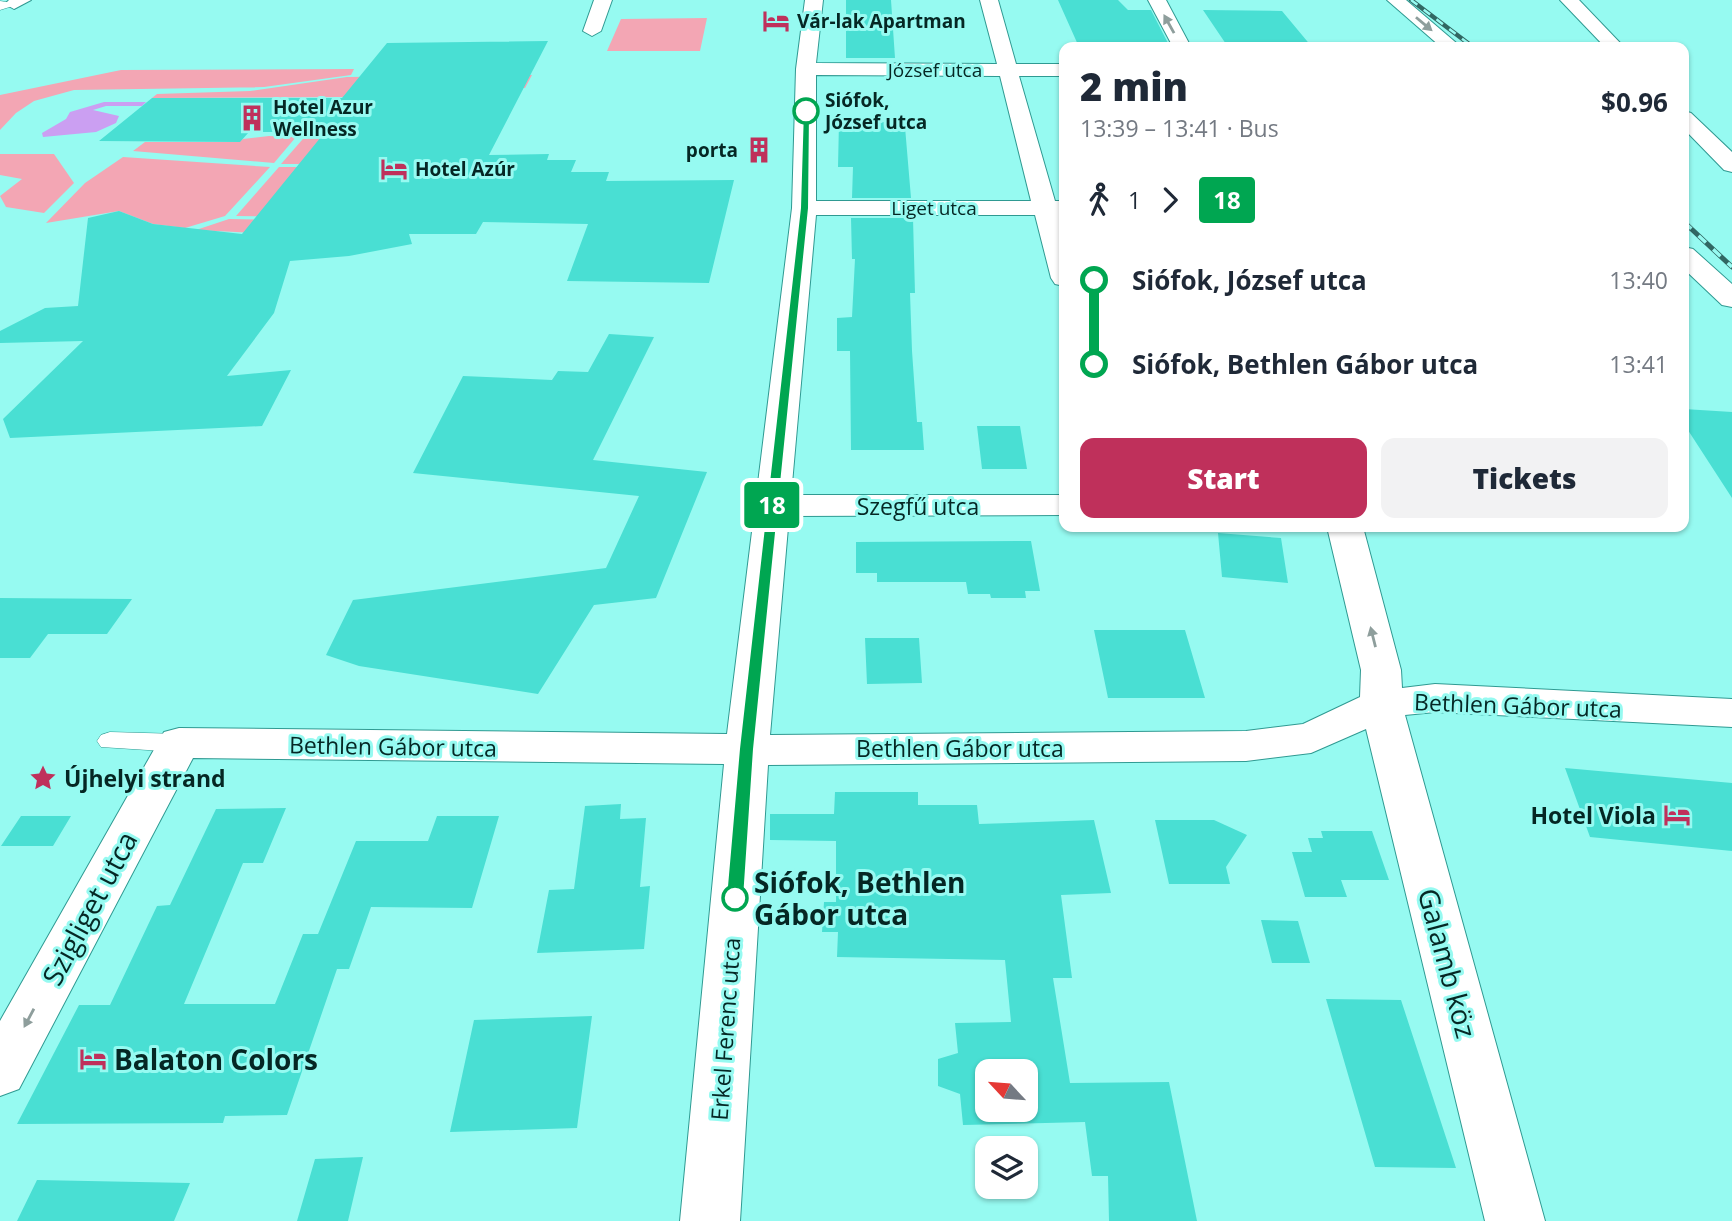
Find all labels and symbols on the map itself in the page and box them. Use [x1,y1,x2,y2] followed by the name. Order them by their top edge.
[761,6,791,36] hotel icon: Vár-lak Apartman
[797,8,966,34] place label: Vár-lak Apartman
[1164,13,1176,33] one-way arrow
[1415,16,1433,32] one-way arrow
[886,57,982,83] street label: József utca
[823,87,927,135] place label: Siófok, József utca
[273,94,373,142] place label: Hotel Azur Wellness
[793,98,819,124] marker: Siófok, József utca
[237,103,267,133] building icon: Hotel Azur Wellness
[744,135,774,165] building icon: porta
[686,137,738,163] place label: porta
[379,154,409,184] hotel icon: Hotel Azúr
[415,156,515,182] place label: Hotel Azúr
[891,195,977,221] street label: Liget utca
[740,482,804,528] line badge: 18
[857,490,979,522] street label: Szegfű utca
[1367,626,1378,648] one-way arrow
[1414,685,1622,725] street label: Bethlen Gábor utca
[289,728,497,764] street label: Bethlen Gábor utca
[856,732,1064,764] street label: Bethlen Gábor utca
[64,762,226,794] place label: Újhelyi strand
[28,763,58,793] place icon: Újhelyi strand
[1530,799,1656,831] place label: Hotel Viola
[1662,800,1692,830] hotel icon: Hotel Viola
[33,824,145,992] street label: Szigliget utca
[754,863,966,933] place label: Siófok, Bethlen Gábor utca
[1410,884,1486,1042] street label: Galamb köz
[722,885,748,911] marker: Siófok, Bethlen Gábor utca
[703,936,747,1122] street label: Erkel Ferenc utca
[23,1009,35,1028] one-way arrow
[114,1040,318,1078] place label: Balaton Colors
[78,1044,108,1074] hotel icon: Balaton Colors
[975,1059,1038,1122] north arrow

